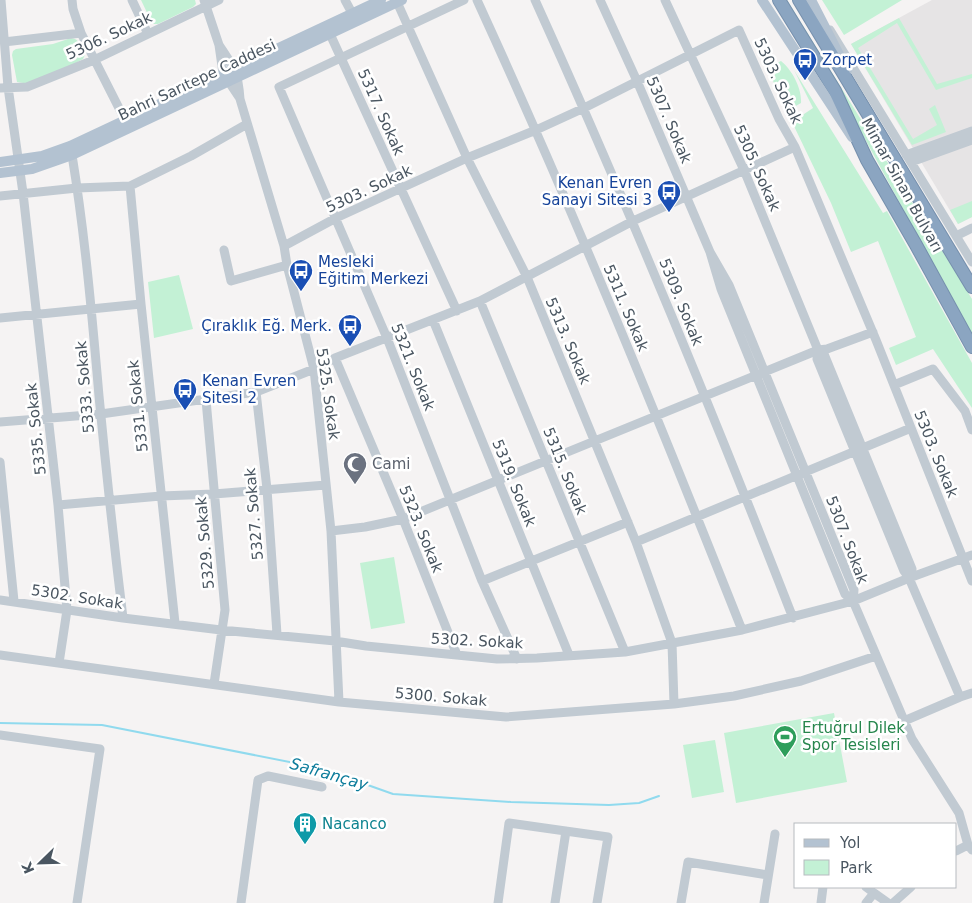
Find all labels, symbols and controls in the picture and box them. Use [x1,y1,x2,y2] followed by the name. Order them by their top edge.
[63,8,155,64] street label: 5306. Sokak
[750,35,806,127] street label: 5303. Sokak
[115,36,279,124] street label: Bahri Sarıtepe Caddesi
[792,47,818,81] bus stop icon: Zorpet
[822,51,872,69] place label: Zorpet
[354,66,408,158] street label: 5317. Sokak
[643,74,696,166] street label: 5307. Sokak
[858,115,946,255] street label: Mimar Sinan Bulvarı
[730,122,784,214] street label: 5305. Sokak
[323,161,415,217] street label: 5303. Sokak
[542,174,652,209] place label: Kenan Evren Sanayi Sitesi 3
[656,179,682,213] bus stop icon: Kenan Evren Sanayi Sitesi 3
[318,253,428,288] place label: Mesleki Eğitim Merkezi
[655,256,707,349] street label: 5309. Sokak
[288,258,314,292] bus stop icon: Mesleki Eğitim Merkezi
[600,262,653,354] street label: 5311. Sokak
[542,295,595,387] street label: 5313. Sokak
[337,313,363,347] bus stop icon: Çıraklık Eğ. Merk.
[201,317,332,335] place label: Çıraklık Eğ. Merk.
[387,321,439,414] street label: 5321. Sokak
[72,340,98,434] street label: 5333. Sokak
[313,347,343,441] street label: 5325. Sokak
[124,359,152,453] street label: 5331. Sokak
[202,372,296,407] place label: Kenan Evren Sitesi 2
[172,377,198,411] bus stop icon: Kenan Evren Sitesi 2
[22,382,50,476] street label: 5335. Sokak
[910,408,962,501] street label: 5303. Sokak
[539,425,591,518] street label: 5315. Sokak
[488,437,540,530] street label: 5319. Sokak
[342,451,368,485] mosque icon: Cami
[372,455,410,473] place label: Cami
[241,467,267,561] street label: 5327. Sokak
[395,483,447,576] street label: 5323. Sokak
[822,493,872,587] street label: 5307. Sokak
[192,496,218,590] street label: 5329. Sokak
[30,581,124,613] street label: 5302. Sokak
[430,630,524,652] street label: 5302. Sokak
[394,684,488,710] street label: 5300. Sokak
[802,719,905,754] place label: Ertuğrul Dilek Spor Tesisleri
[772,724,798,758] sports icon: Ertuğrul Dilek Spor Tesisleri
[288,754,371,794] water label: Safrançay
[292,811,318,845] building icon: Nacanco
[322,815,387,833] place label: Nacanco
[794,823,957,888] legend
[839,834,861,852] text: Yol
[15,838,65,888] north arrow
[18,859,38,876] text: K
[840,859,873,877] text: Park

